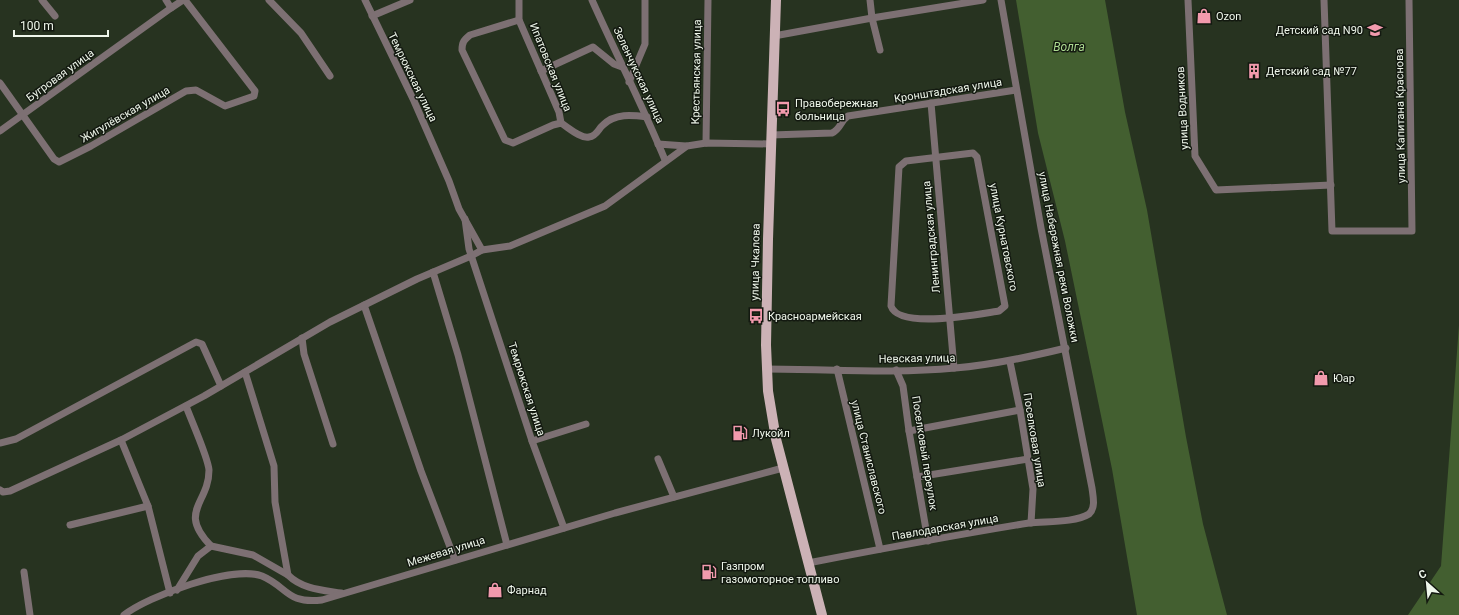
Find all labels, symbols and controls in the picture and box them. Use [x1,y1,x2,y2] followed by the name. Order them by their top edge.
[1195,7,1213,25] shop icon: Ozon
[1216,10,1241,23] place label: Ozon
[14,12,108,38] scale bar
[20,19,54,33] text: 100 m
[689,19,704,125] street label: Крестьянская улица
[527,21,574,113] street label: Ипатовская улица
[1366,21,1384,39] school or university icon: Детский сад N90
[1276,24,1363,37] place label: Детский сад N90
[611,25,667,125] street label: Зеленчукская улица
[385,30,440,124] street label: Темрюкская улица
[1053,40,1085,54] water label: Волга
[24,46,97,104] street label: Бугровая улица
[1393,49,1408,183] street label: улица Капитана Краснова
[1245,62,1263,80] building icon: Детский сад №77
[1266,65,1357,78] place label: Детский сад №77
[1174,66,1191,150] street label: улица Водников
[893,76,1003,105] street label: Кронштадская улица
[78,84,172,145] street label: Жигулёвская улица
[795,97,878,123] place label: Правобережная больница
[774,100,792,118] bus stop icon: Правобережная больница
[1036,171,1081,344] street label: улица Набережная реки Воложки
[920,180,943,294] street label: Ленинградская улица
[987,182,1020,292] street label: улица Курнатовского
[748,223,763,301] street label: улица Чкалова
[747,307,765,325] bus stop icon: Красноармейская
[768,310,862,323] place label: Красноармейская
[505,341,548,438] street label: Темрюкская улица
[879,351,955,366] street label: Невская улица
[1312,369,1330,387] shop icon: Юар
[1333,372,1355,385] place label: Юар
[1021,392,1048,488] street label: Поселковая улица
[909,395,940,511] street label: Поселковый переулок
[848,399,889,515] street label: улица Станиславского
[731,424,749,442] fuel station icon: Лукойл
[752,427,790,440] place label: Лукойл
[891,512,999,543] street label: Павлодарская улица
[406,533,487,570] street label: Межевая улица
[721,560,839,586] place label: Газпром газомоторное топливо
[700,563,718,581] fuel station icon: Газпром газомоторное топливо
[1407,563,1447,603] north arrow
[1417,567,1429,582] text: С
[486,581,504,599] shop icon: Фарнад
[507,584,547,597] place label: Фарнад

